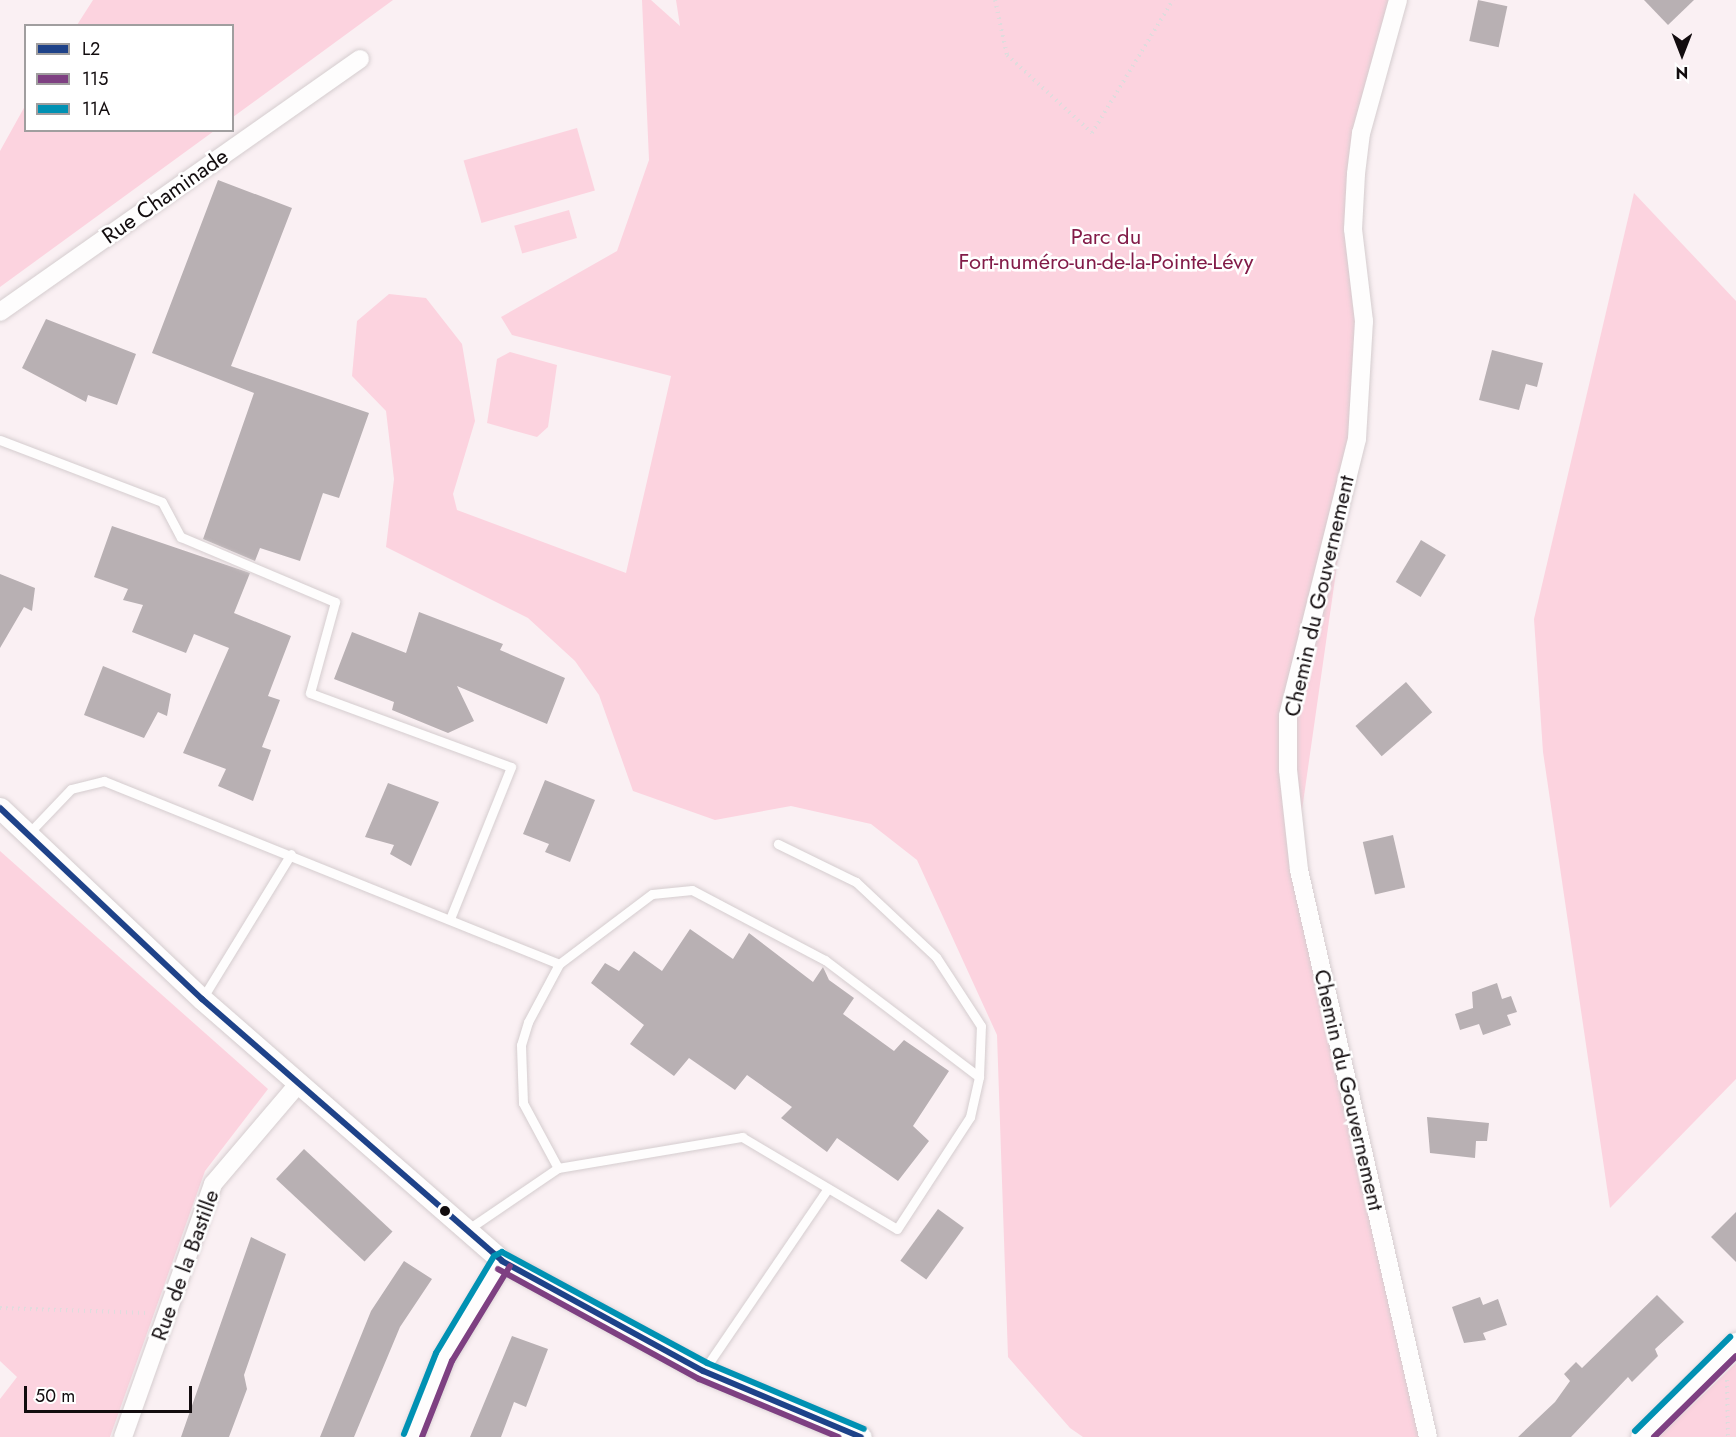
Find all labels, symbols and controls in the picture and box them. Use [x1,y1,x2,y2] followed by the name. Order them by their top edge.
[24,24,234,132] legend
[1652,24,1712,84] north arrow
[82,36,100,62] text: L2
[1676,61,1688,84] text: N
[82,66,108,92] text: 115
[82,96,110,122] text: 11A
[97,143,233,249] street label: Rue Chaminade
[959,223,1253,274] park label: Parc du Fort-numéro-un-de-la-Pointe-Lévy
[1278,473,1360,719] street label: Chemin du Gouvernement
[1308,967,1390,1213] street label: Chemin du Gouvernement
[145,1186,225,1344] street label: Rue de la Bastille
[439,1205,451,1217] unlabelled marker
[27,1374,195,1412] scale bar
[35,1383,75,1409] text: 50 m

